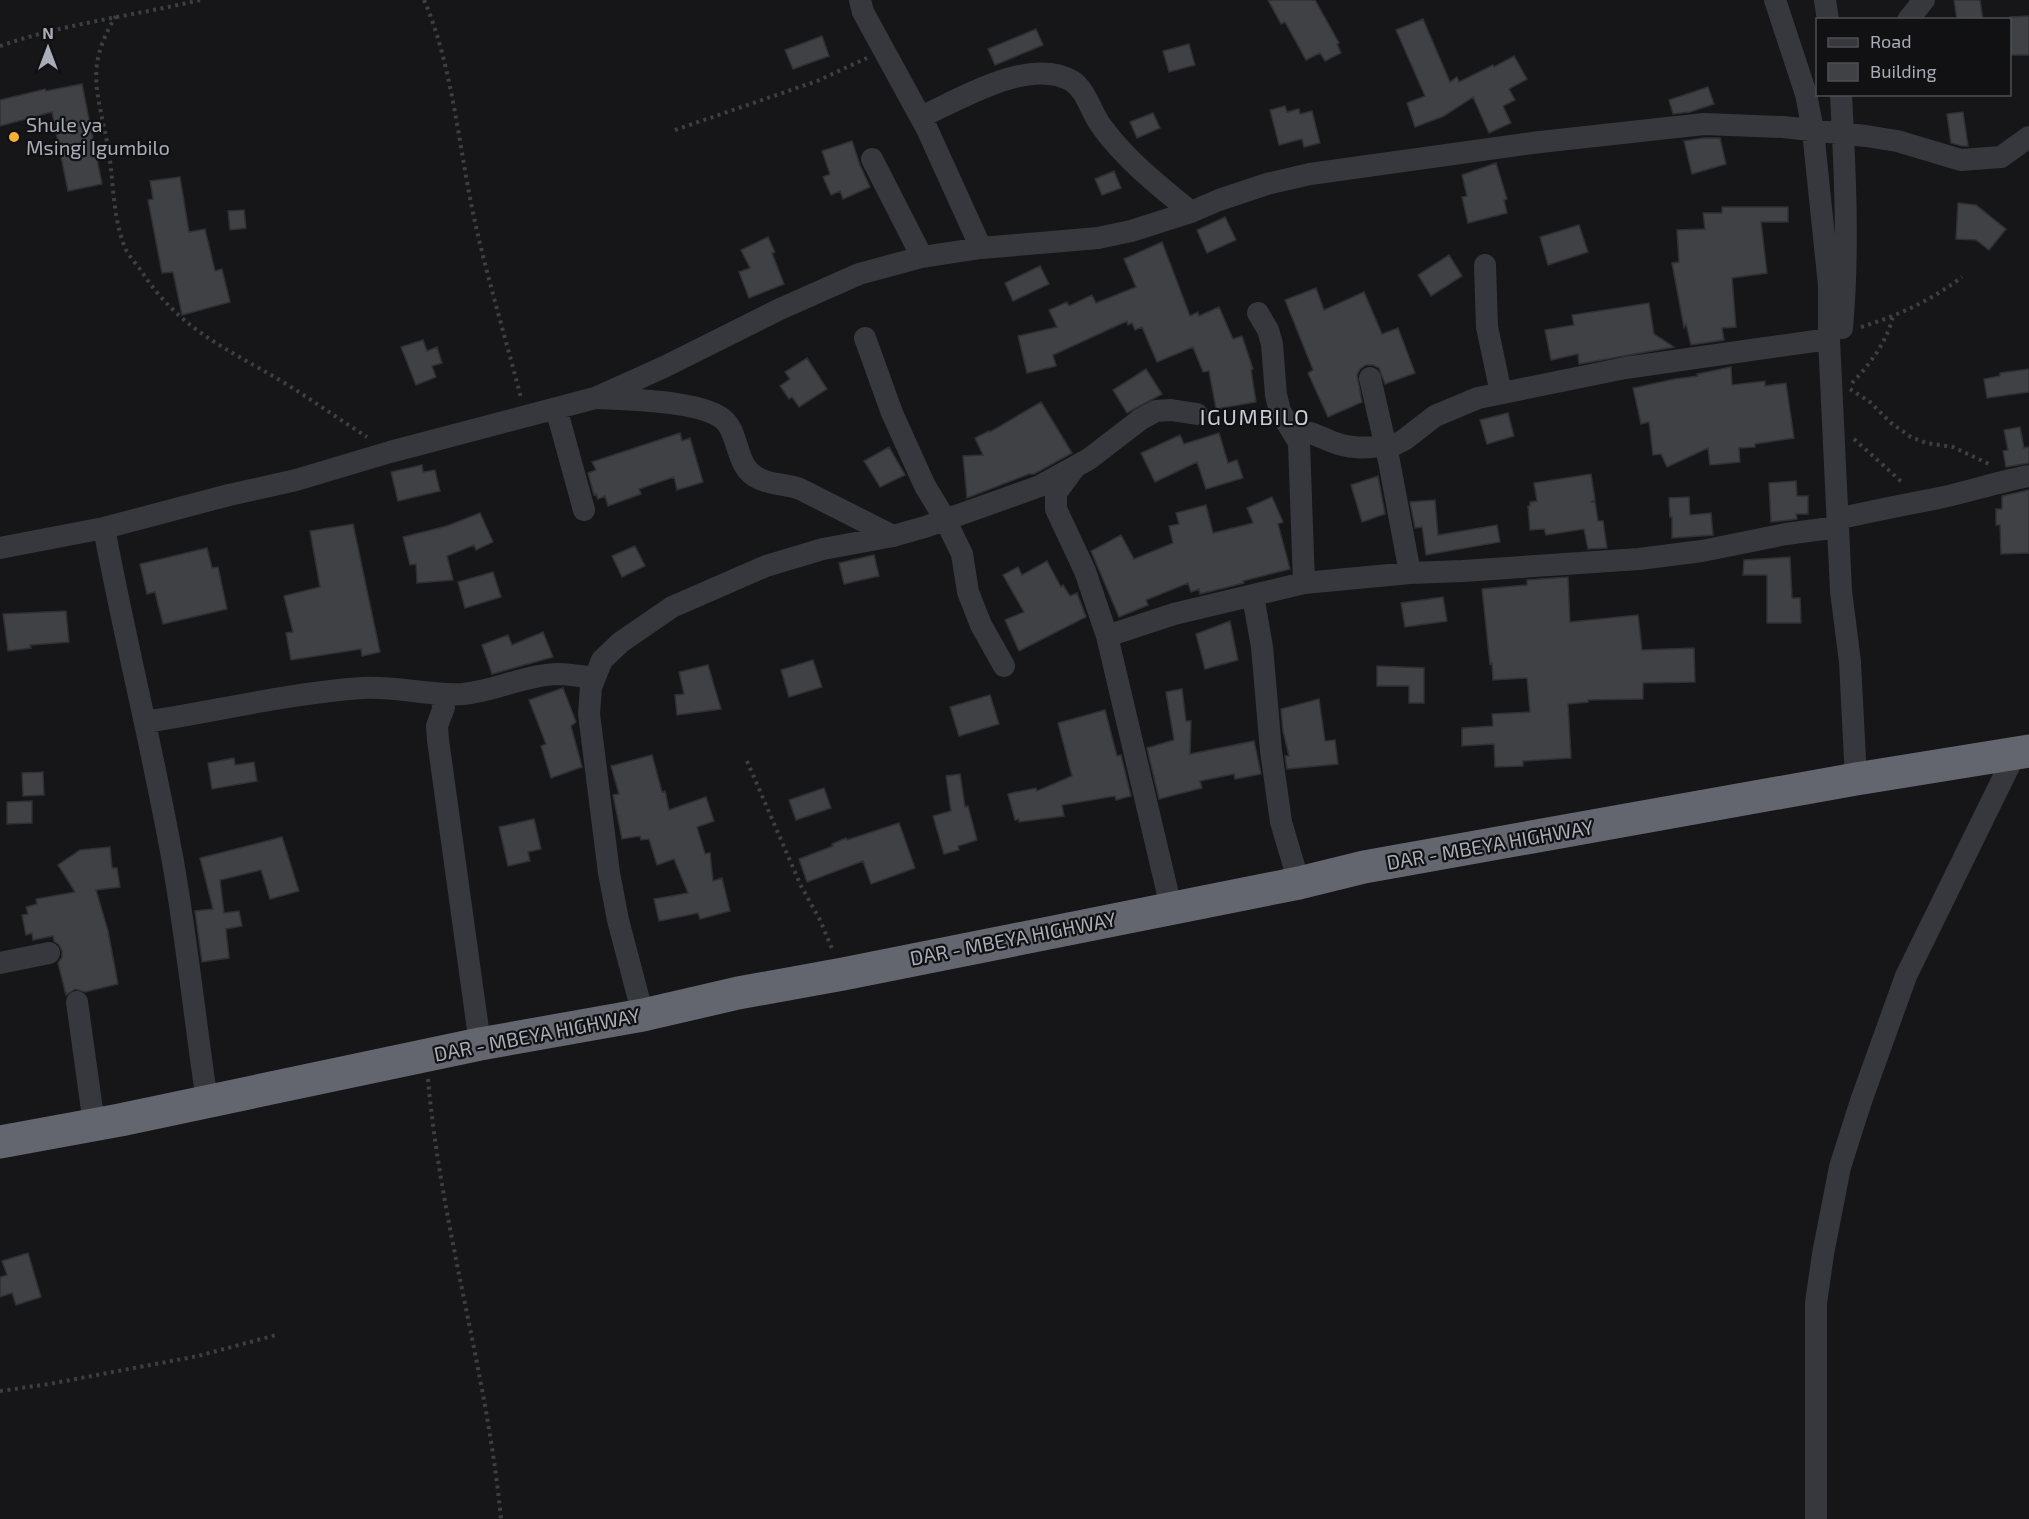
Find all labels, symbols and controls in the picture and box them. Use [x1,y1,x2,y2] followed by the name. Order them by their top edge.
[18,18,78,78] north arrow
[1816,18,2011,96] legend
[42,23,54,42] text: N
[1870,30,1911,52] text: Road
[1870,60,1937,82] text: Building
[26,112,170,159] place label: Shule ya Msingi Igumbilo
[7,130,21,144] marker: Shule ya Msingi Igumbilo
[1200,403,1310,429] district label: IGUMBILO
[1385,814,1596,874] street label: DAR - MBEYA HIGHWAY
[908,906,1119,970] street label: DAR - MBEYA HIGHWAY
[432,1002,643,1066] street label: DAR - MBEYA HIGHWAY

